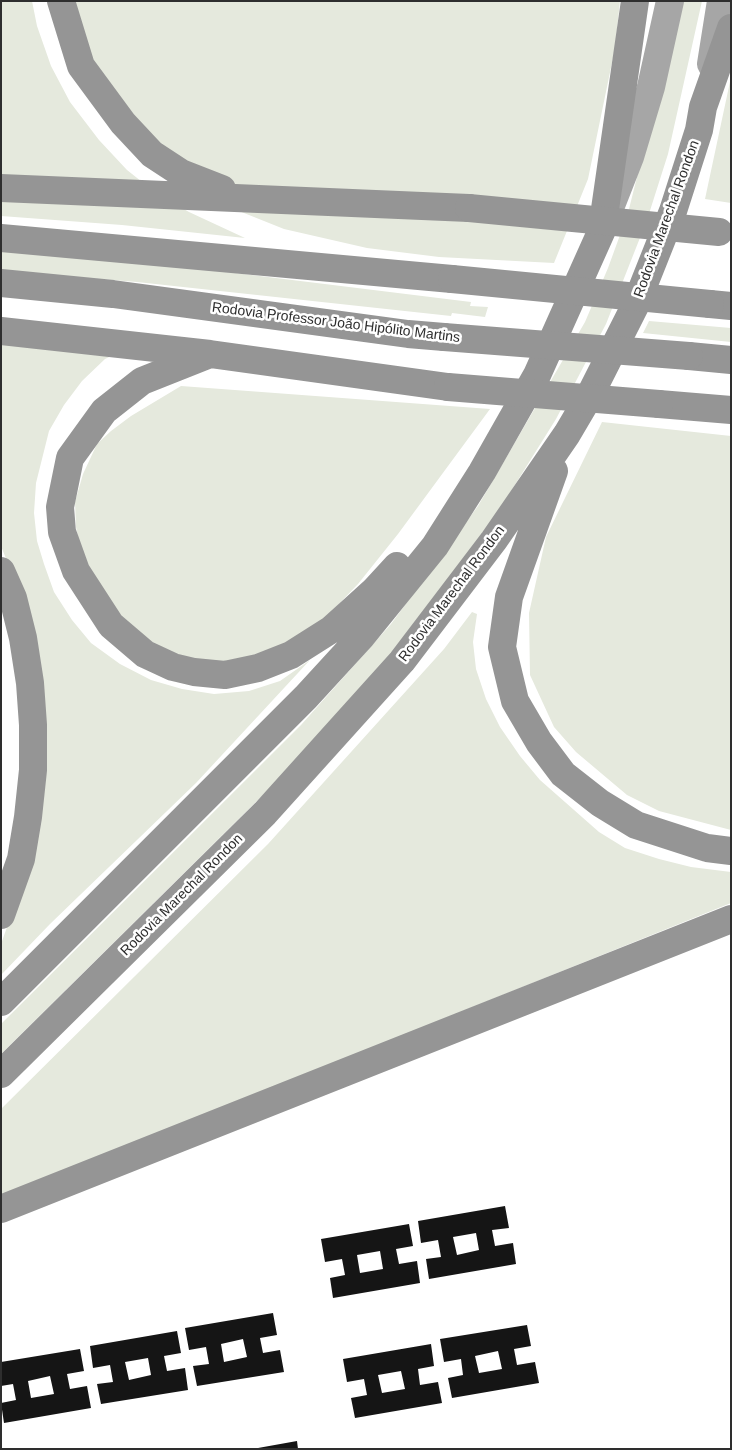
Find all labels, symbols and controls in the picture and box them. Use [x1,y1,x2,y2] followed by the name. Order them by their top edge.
[631,138,703,300] street label: Rodovia Marechal Rondon
[211,299,461,347] street label: Rodovia Professor João Hipólito Martins
[395,523,509,665] street label: Rodovia Marechal Rondon
[117,830,247,960] street label: Rodovia Marechal Rondon

